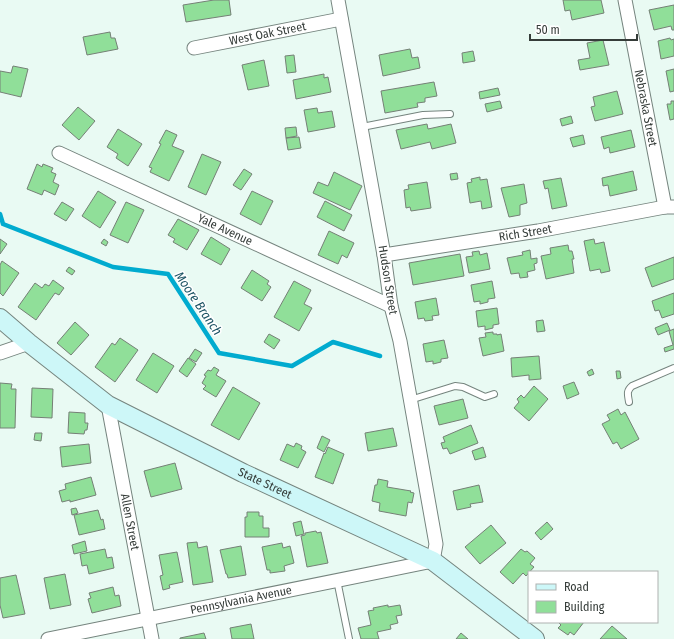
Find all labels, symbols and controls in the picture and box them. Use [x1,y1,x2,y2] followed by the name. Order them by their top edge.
[530,16,637,42] scale bar
[228,19,307,48] street label: West Oak Street
[536,23,560,37] text: 50 m
[632,68,660,148] street label: Nebraska Street
[196,211,255,248] street label: Yale Avenue
[498,222,553,244] street label: Rich Street
[376,244,400,316] street label: Hudson Street
[172,269,225,338] water label: Moore Branch
[236,465,294,502] street label: State Street
[118,493,142,551] street label: Allen Street
[528,571,658,623] legend
[564,580,589,594] text: Road
[189,583,293,617] street label: Pennsylvania Avenue
[564,600,605,614] text: Building

